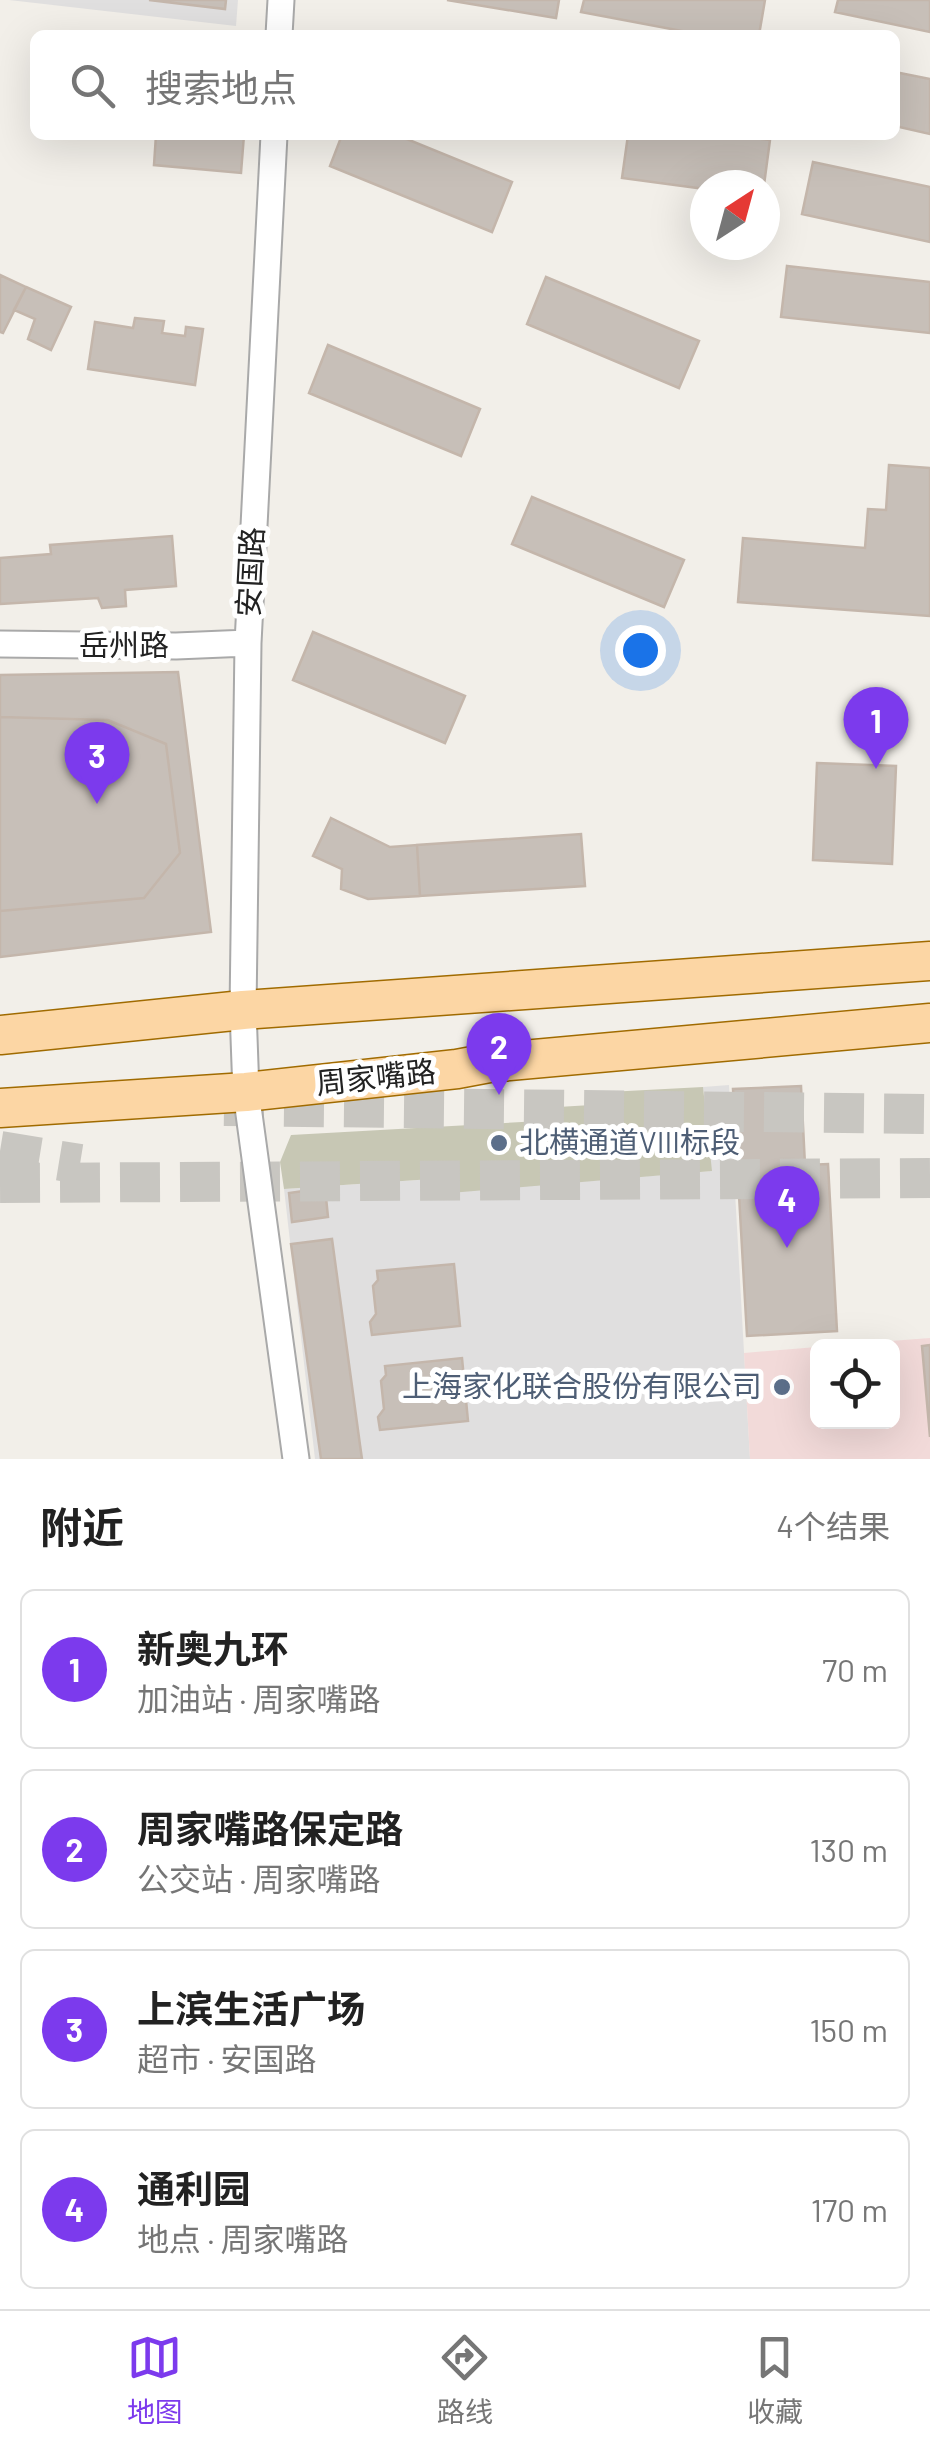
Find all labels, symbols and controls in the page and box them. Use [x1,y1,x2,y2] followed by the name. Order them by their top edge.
[30,30,900,140] search box
[65,58,120,113] icon: search
[145,64,297,110] text: 搜索地点
[690,170,780,260] north arrow
[229,526,269,618] street label: 安国路
[615,625,666,676] your location
[79,626,169,662] street label: 岳州路
[844,686,908,769] pin: 1
[64,722,130,804] pin: 3
[466,1012,532,1095] pin: 2
[314,1052,437,1100] street label: 周家嘴路
[519,1123,740,1159] place label: 北横通道VIII标段
[488,1132,510,1154] marker: 北横通道VIII标段
[754,1166,820,1248] pin: 4
[810,1339,900,1429] map controls
[810,1339,900,1429] button: locate
[402,1367,762,1403] place label: 上海家化联合股份有限公司
[771,1376,793,1398] marker: 上海家化联合股份有限公司
[40,1501,124,1551] text: 附近
[776,1506,890,1544] text: 4个结果
[137,1625,289,1671] text: 新奥九环
[69,1650,80,1688] text: 1
[822,1650,888,1688] text: 70 m
[137,1679,381,1717] text: 加油站 · 周家嘴路
[137,1805,403,1851] text: 周家嘴路保定路
[66,1830,83,1868] text: 2
[809,1830,888,1868] text: 130 m
[137,1859,381,1897] text: 公交站 · 周家嘴路
[137,1985,365,2031] text: 上滨生活广场
[66,2010,83,2048] text: 3
[809,2010,888,2048] text: 150 m
[137,2039,317,2077] text: 超市 · 安国路
[137,2165,251,2211] text: 通利园
[65,2190,84,2228] text: 4
[811,2190,888,2228] text: 170 m
[137,2219,349,2257] text: 地点 · 周家嘴路
[127,2330,183,2430] tab: 地图
[437,2330,493,2430] tab: 路线
[747,2330,803,2430] tab: 收藏

